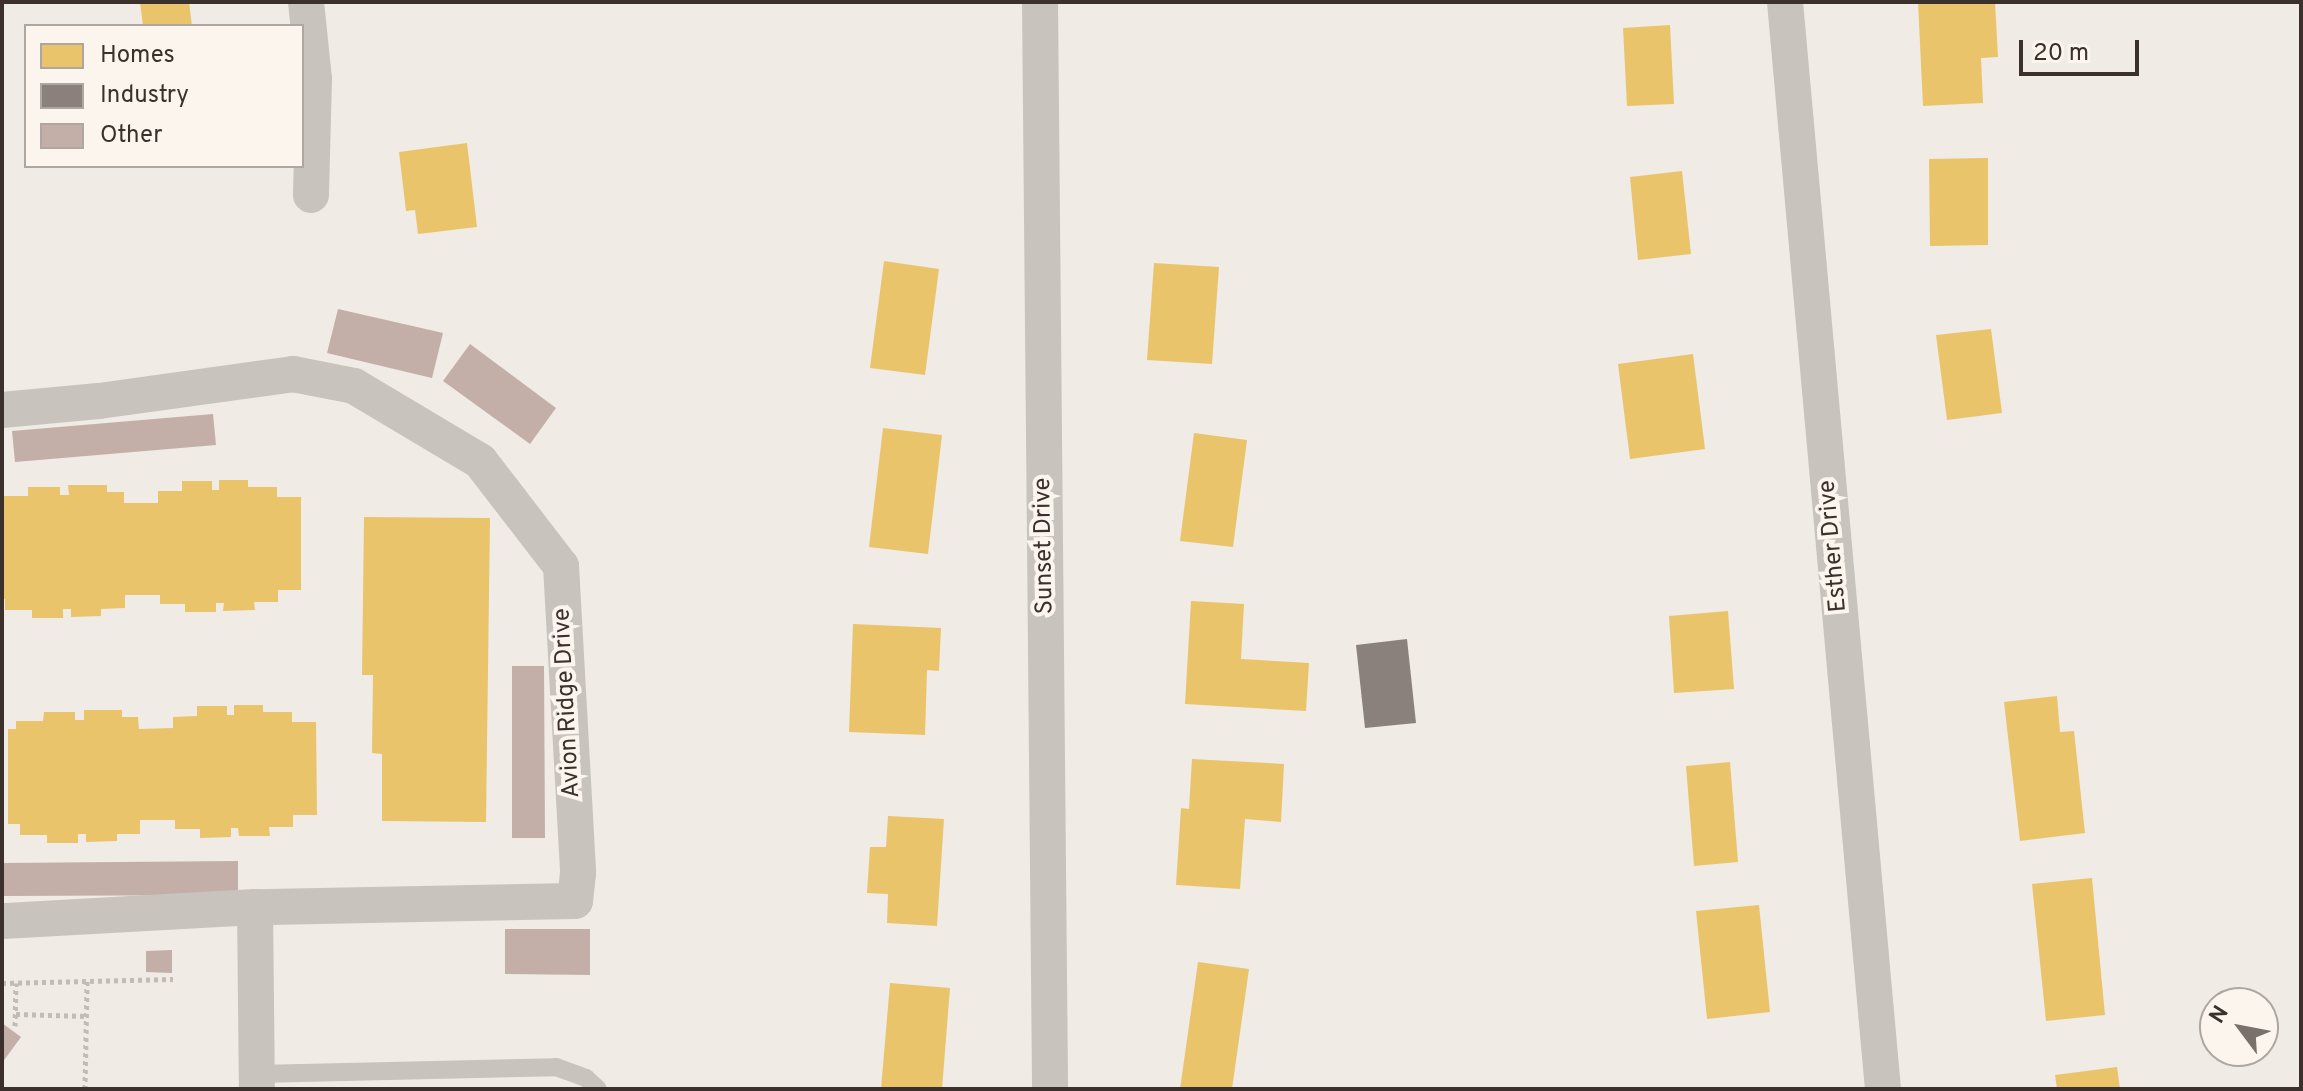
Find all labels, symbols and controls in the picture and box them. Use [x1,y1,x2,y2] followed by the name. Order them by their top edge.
[24,24,304,168] legend
[2023,24,2143,74] scale bar
[2033,39,2089,69] text: 20 m
[100,41,175,71] text: Homes
[100,81,189,111] text: Industry
[100,121,162,151] text: Other
[1029,477,1061,615] street label: Sunset Drive
[1814,479,1854,613] street label: Esther Drive
[549,607,587,799] street label: Avion Ridge Drive
[2199,987,2279,1067] north arrow
[2204,1001,2236,1029] text: N

